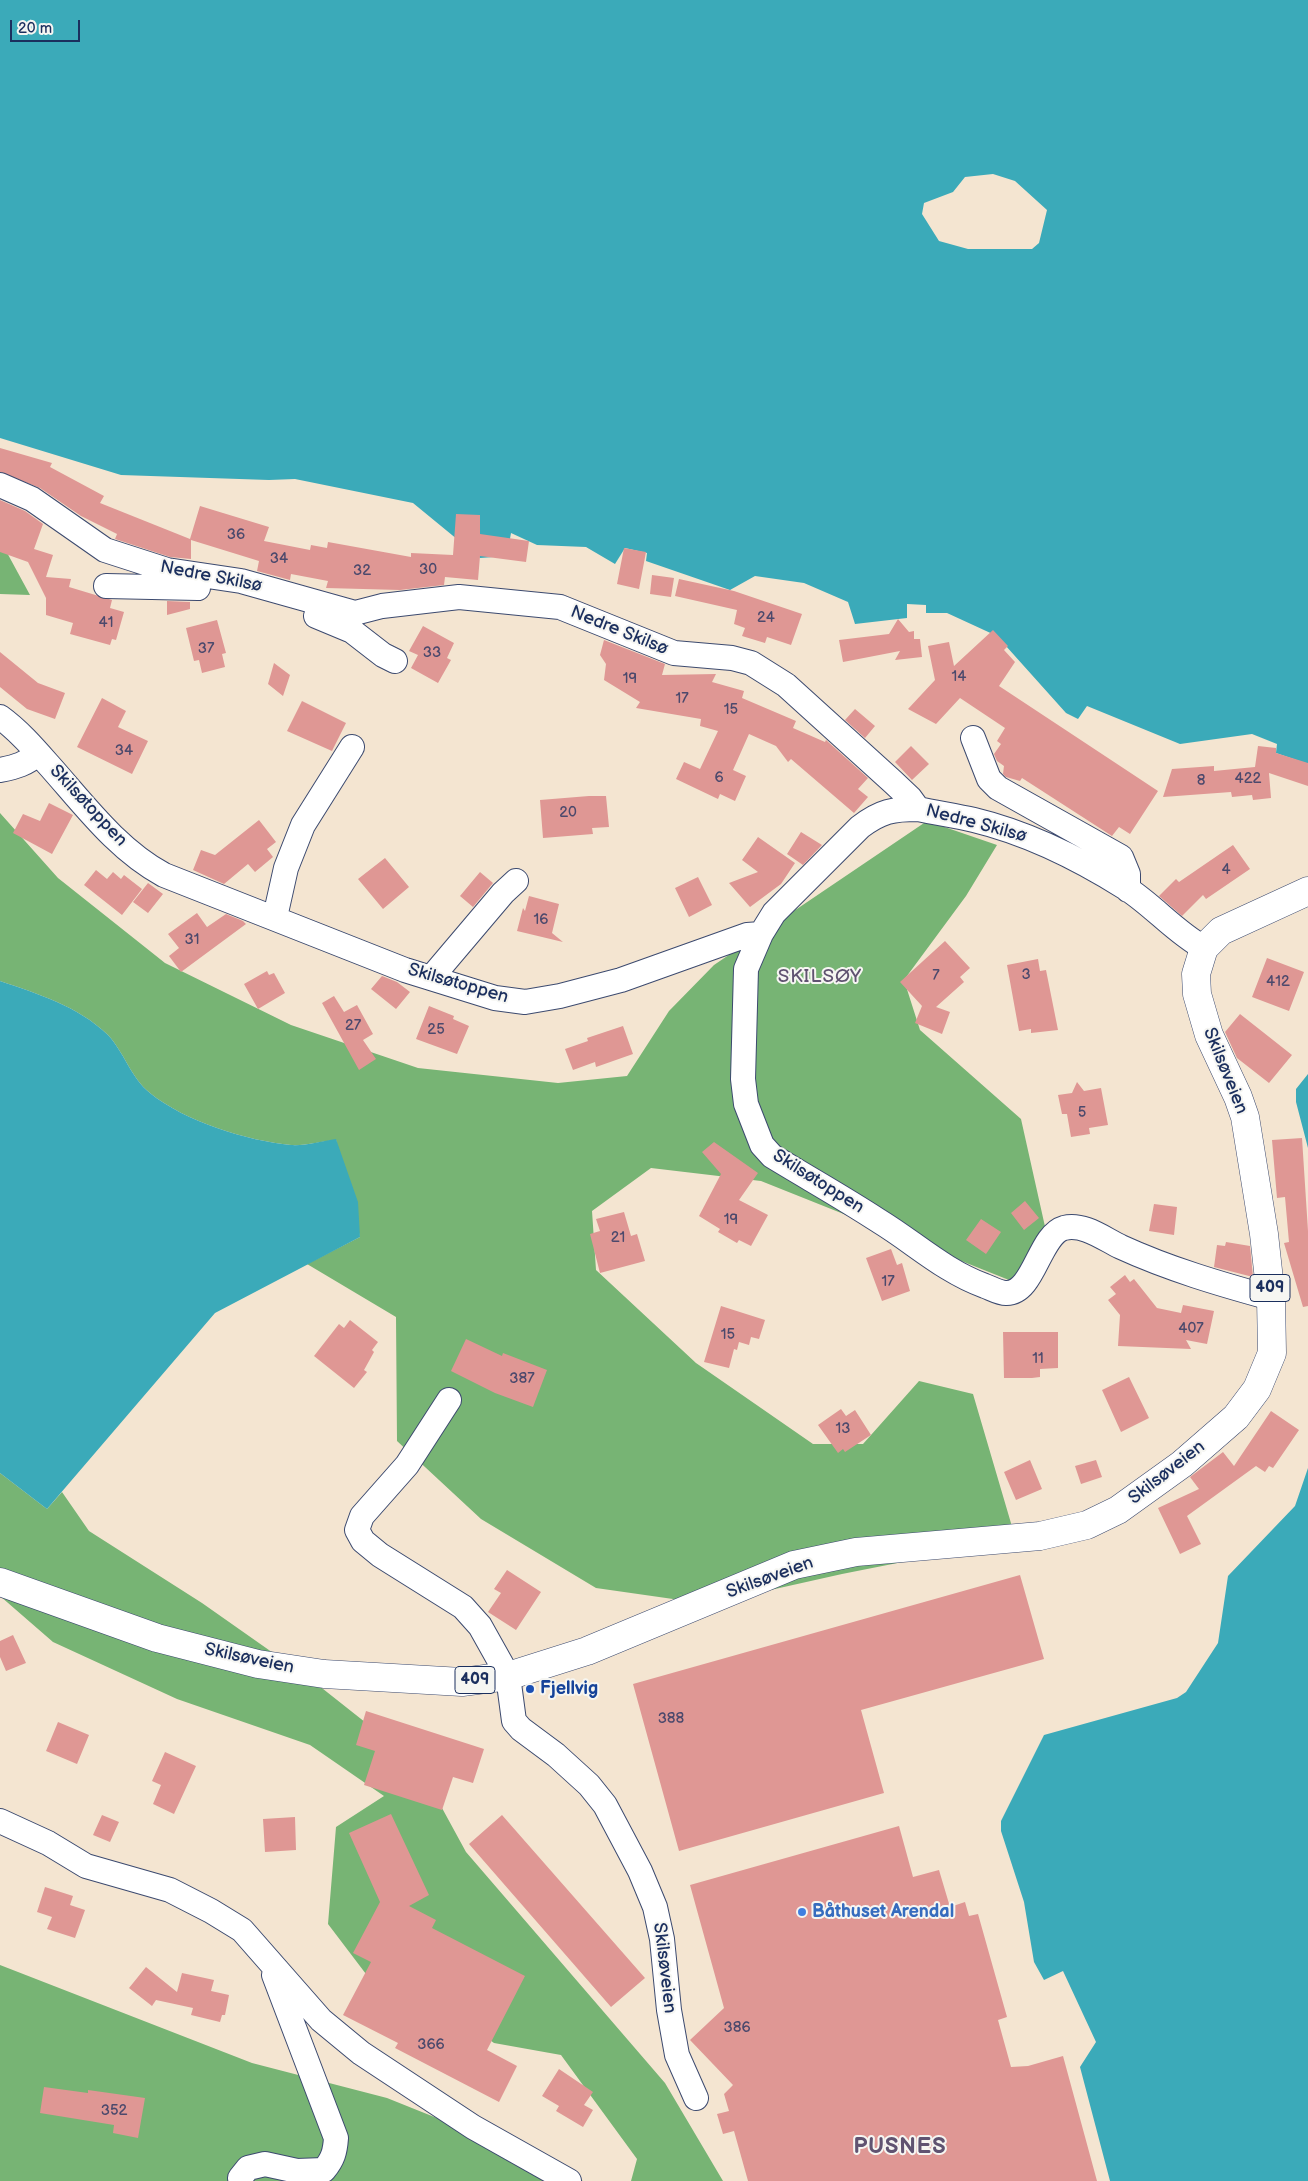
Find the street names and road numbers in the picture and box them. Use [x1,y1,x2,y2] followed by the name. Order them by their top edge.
[158,557,264,597] street label: Nedre Skilsø
[567,602,671,660] street label: Nedre Skilsø
[45,761,131,851] street label: Skilsøtoppen
[923,800,1029,848] street label: Nedre Skilsø
[405,959,511,1009] street label: Skilsøtoppen
[1198,1025,1252,1117] street label: Skilsøveien
[768,1145,868,1219] street label: Skilsøtoppen
[1250,1275,1290,1302] road number: 409
[1124,1436,1210,1510] street label: Skilsøveien
[724,1552,816,1604] street label: Skilsøveien
[202,1639,296,1679] street label: Skilsøveien
[455,1666,495,1694] road number: 409
[648,1922,680,2014] street label: Skilsøveien

